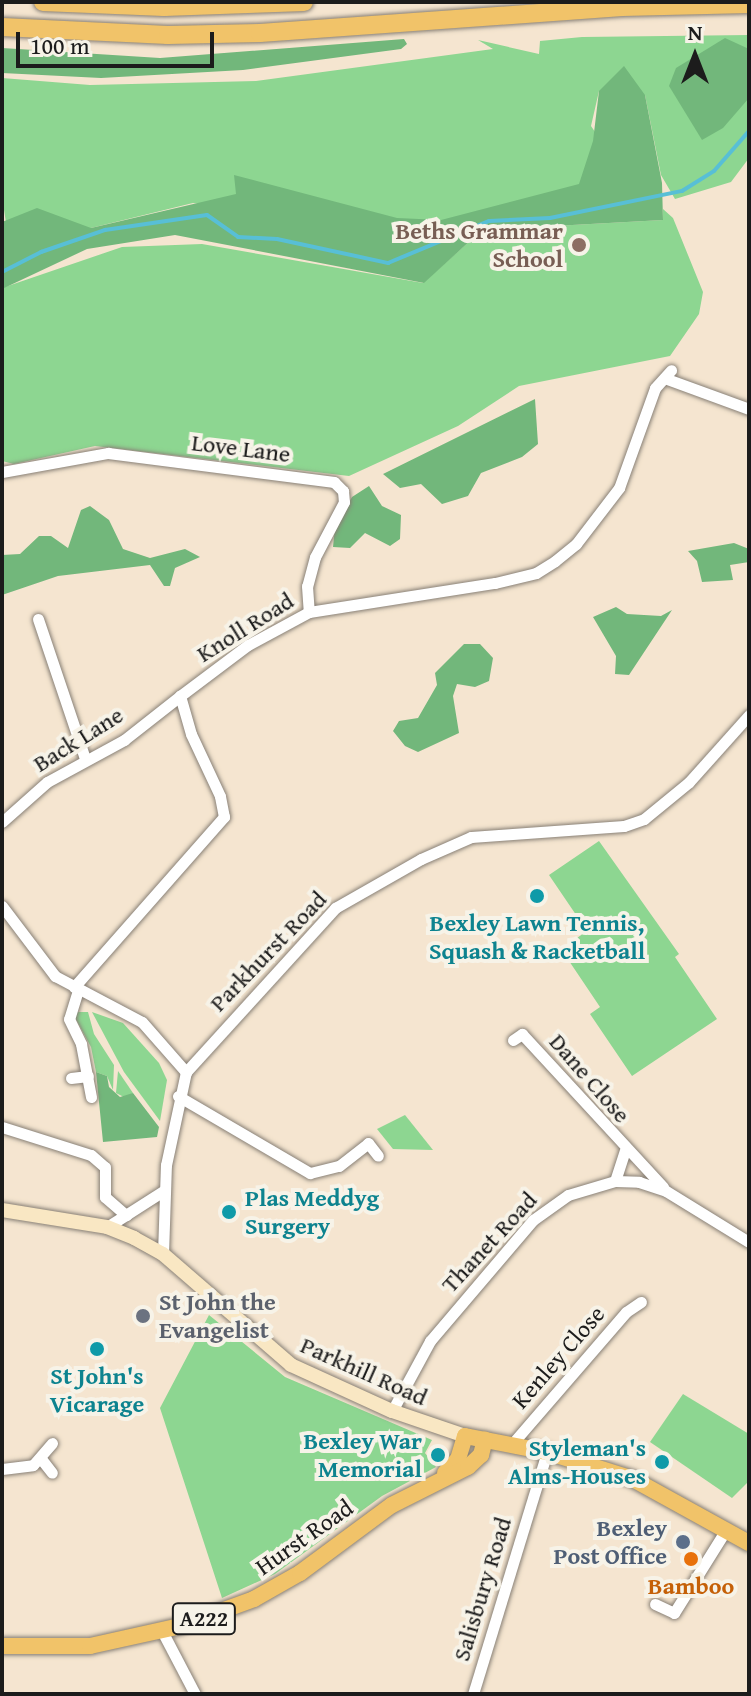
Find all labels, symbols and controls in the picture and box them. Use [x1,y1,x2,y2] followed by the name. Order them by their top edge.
[20,16,218,66] scale bar
[655,16,735,96] north arrow
[688,16,702,48] text: N
[30,28,90,63] text: 100 m
[395,217,563,273] place label: Beths Grammar School
[570,236,588,254] marker: Beths Grammar School
[190,428,292,468] street label: Love Lane
[191,586,299,668] street label: Knoll Road
[28,700,128,778] street label: Back Lane
[203,885,333,1017] street label: Parkhurst Road
[528,887,546,905] marker: Bexley Lawn Tennis, Squash & Racketball
[429,909,645,965] place label: Bexley Lawn Tennis, Squash & Racketball
[543,1028,637,1128] street label: Dane Close
[245,1184,379,1240] place label: Plas Meddyg Surgery
[435,1186,543,1298] street label: Thanet Road
[220,1203,238,1221] marker: Plas Meddyg Surgery
[159,1288,276,1344] place label: St John the Evangelist
[505,1300,611,1414] street label: Kenley Close
[134,1307,152,1325] marker: St John the Evangelist
[296,1330,432,1412] street label: Parkhill Road
[88,1340,106,1358] marker: St John's Vicarage
[50,1362,144,1418] place label: St John's Vicarage
[303,1427,422,1483] place label: Bexley War Memorial
[508,1434,646,1490] place label: Styleman's Alms-Houses
[429,1446,447,1464] marker: Bexley War Memorial
[653,1453,671,1471] marker: Styleman's Alms-Houses
[250,1493,358,1581] street label: Hurst Road
[446,1514,518,1664] street label: Salisbury Road
[553,1514,667,1570] place label: Bexley Post Office
[674,1533,692,1551] marker: Bexley Post Office
[682,1550,700,1568] marker: Bamboo
[648,1572,734,1600] place label: Bamboo
[170,1601,238,1637] road number: A222

